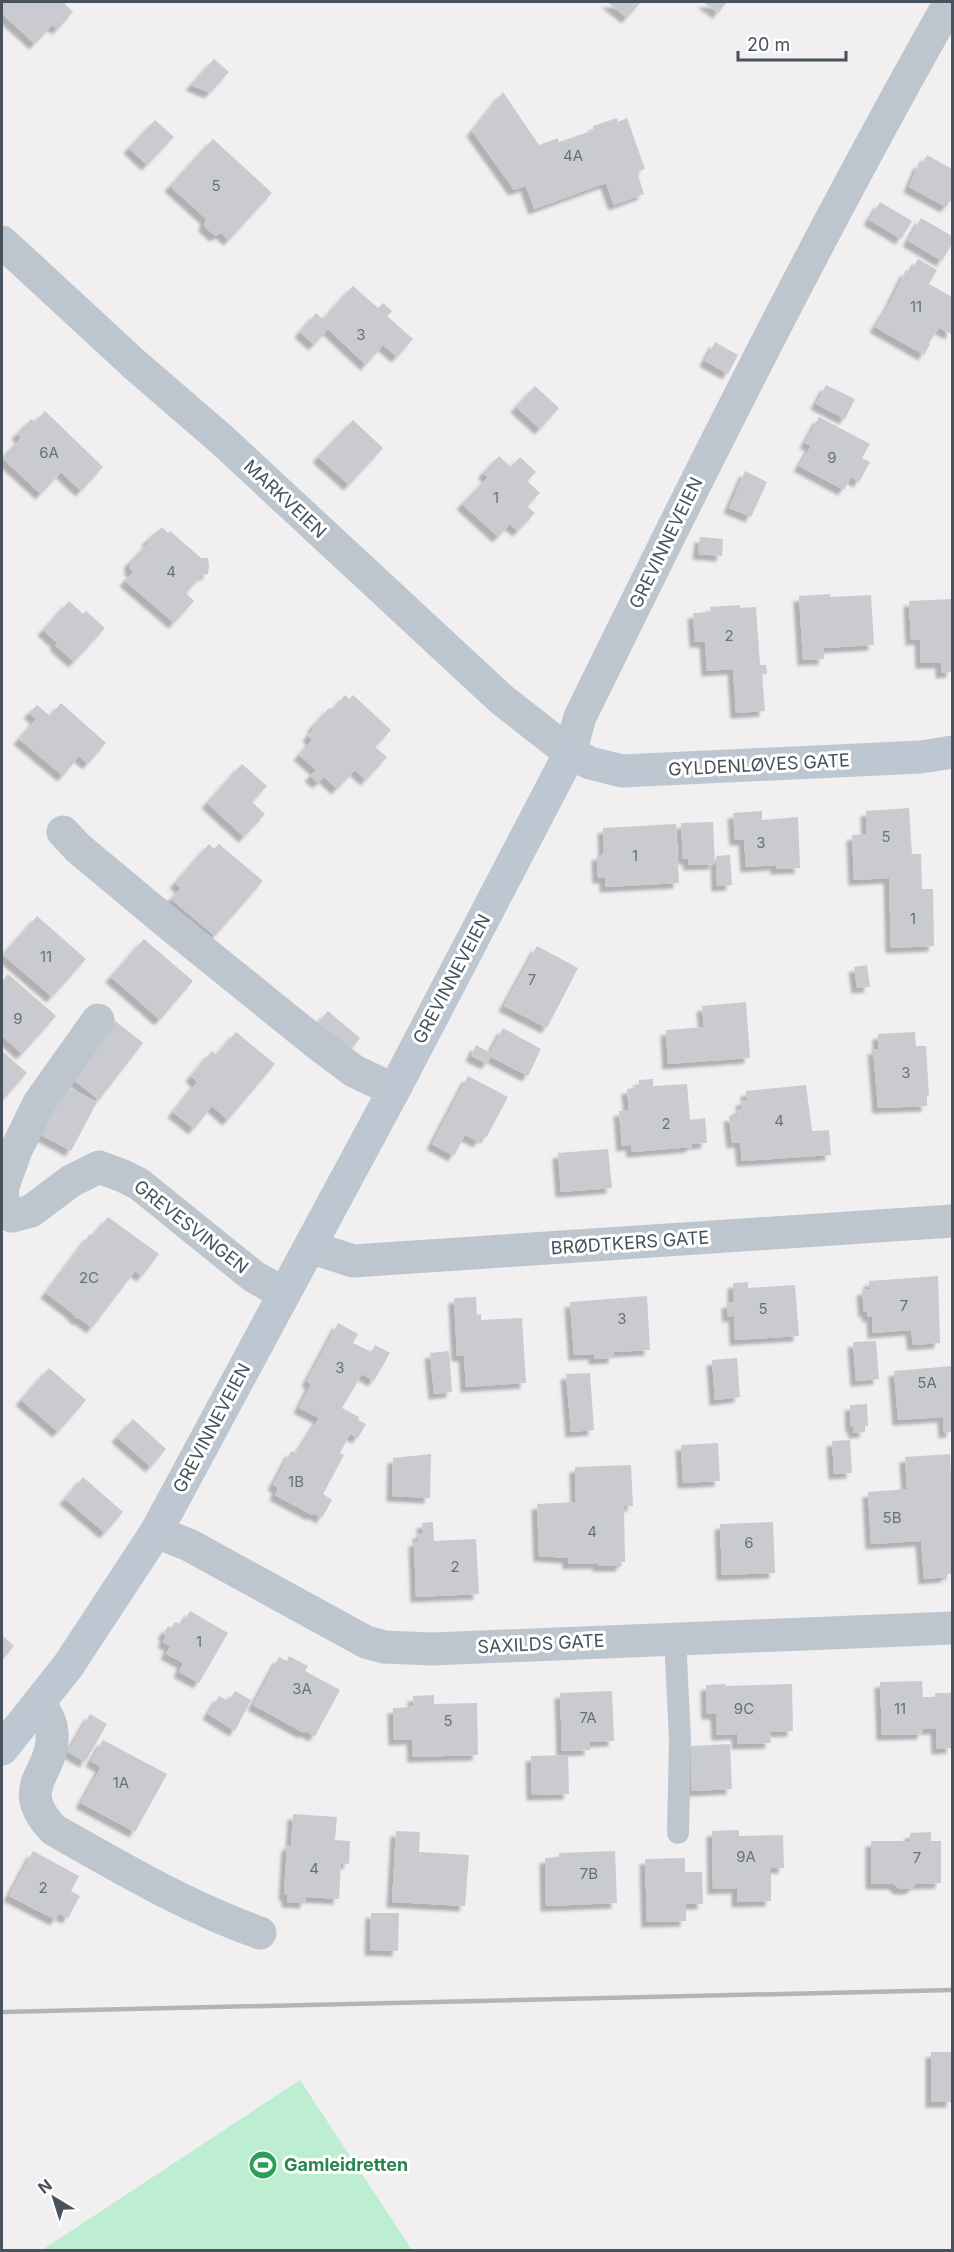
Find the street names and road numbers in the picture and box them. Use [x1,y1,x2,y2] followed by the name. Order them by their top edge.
[240,455,331,542] street label: MARKVEIEN
[625,474,706,612] street label: GREVINNEVEIEN
[668,749,850,780] street label: GYLDENLØVES GATE
[409,910,495,1047] street label: GREVINNEVEIEN
[130,1175,253,1278] street label: GREVESVINGEN
[550,1226,710,1259] street label: BRØDTKERS GATE
[169,1359,255,1496] street label: GREVINNEVEIEN
[477,1630,605,1657] street label: SAXILDS GATE

